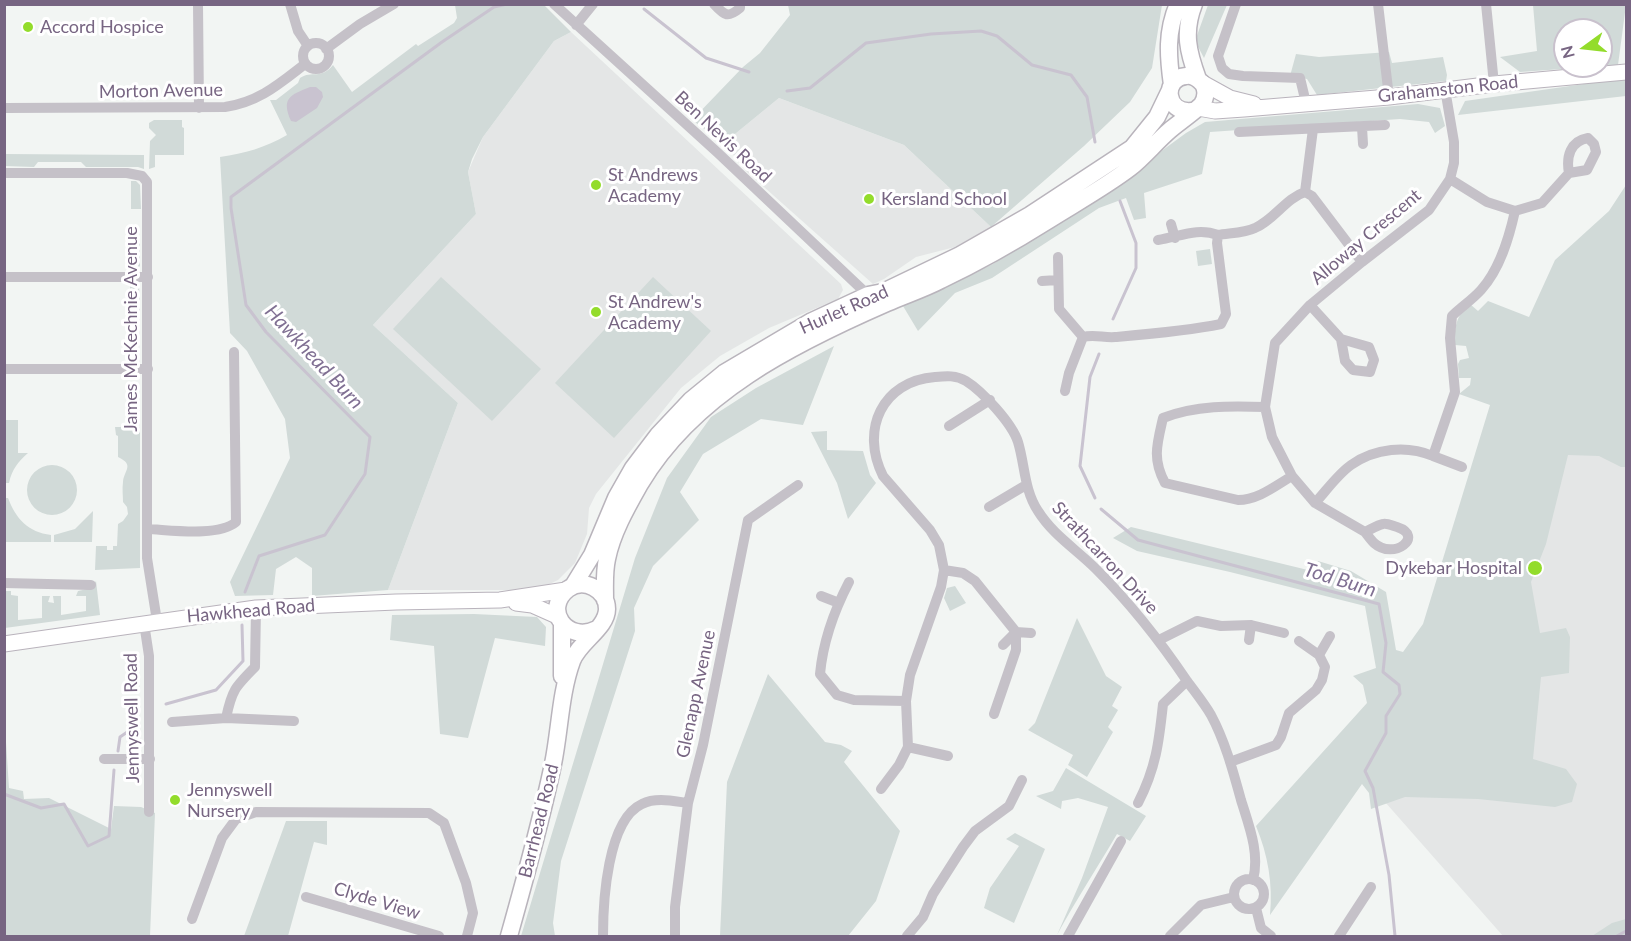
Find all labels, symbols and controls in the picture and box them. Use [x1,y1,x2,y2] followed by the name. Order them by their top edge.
[40,16,164,38] place label: Accord Hospice
[1553,18,1613,78] north arrow
[21,20,35,34] marker: Accord Hospice
[1556,44,1578,61] text: N
[1377,71,1519,107] street label: Grahamston Road
[99,79,223,103] street label: Morton Avenue
[670,87,776,187] street label: Ben Nevis Road
[608,164,698,207] place label: St Andrews Academy
[589,178,603,192] marker: St Andrews Academy
[1307,185,1425,289] street label: Alloway Crescent
[881,188,1007,210] place label: Kersland School
[862,192,876,206] marker: Kersland School
[120,226,142,432] street label: James McKechnie Avenue
[796,281,892,339] street label: Hurlet Road
[608,291,702,334] place label: St Andrew's Academy
[260,300,368,414] water label: Hawkhead Burn
[589,305,603,319] marker: St Andrew's Academy
[1047,497,1163,619] street label: Strathcarron Drive
[1385,557,1522,579] place label: Dykebar Hospital
[1301,558,1379,602] water label: Tod Burn
[1526,559,1544,577] marker: Dykebar Hospital
[186,595,316,627] street label: Hawkhead Road
[672,628,720,760] street label: Glenapp Avenue
[120,653,144,783] street label: Jennyswell Road
[514,762,564,880] street label: Barrhead Road
[187,779,273,822] place label: Jennyswell Nursery
[168,793,182,807] marker: Jennyswell Nursery
[331,878,423,924] street label: Clyde View

